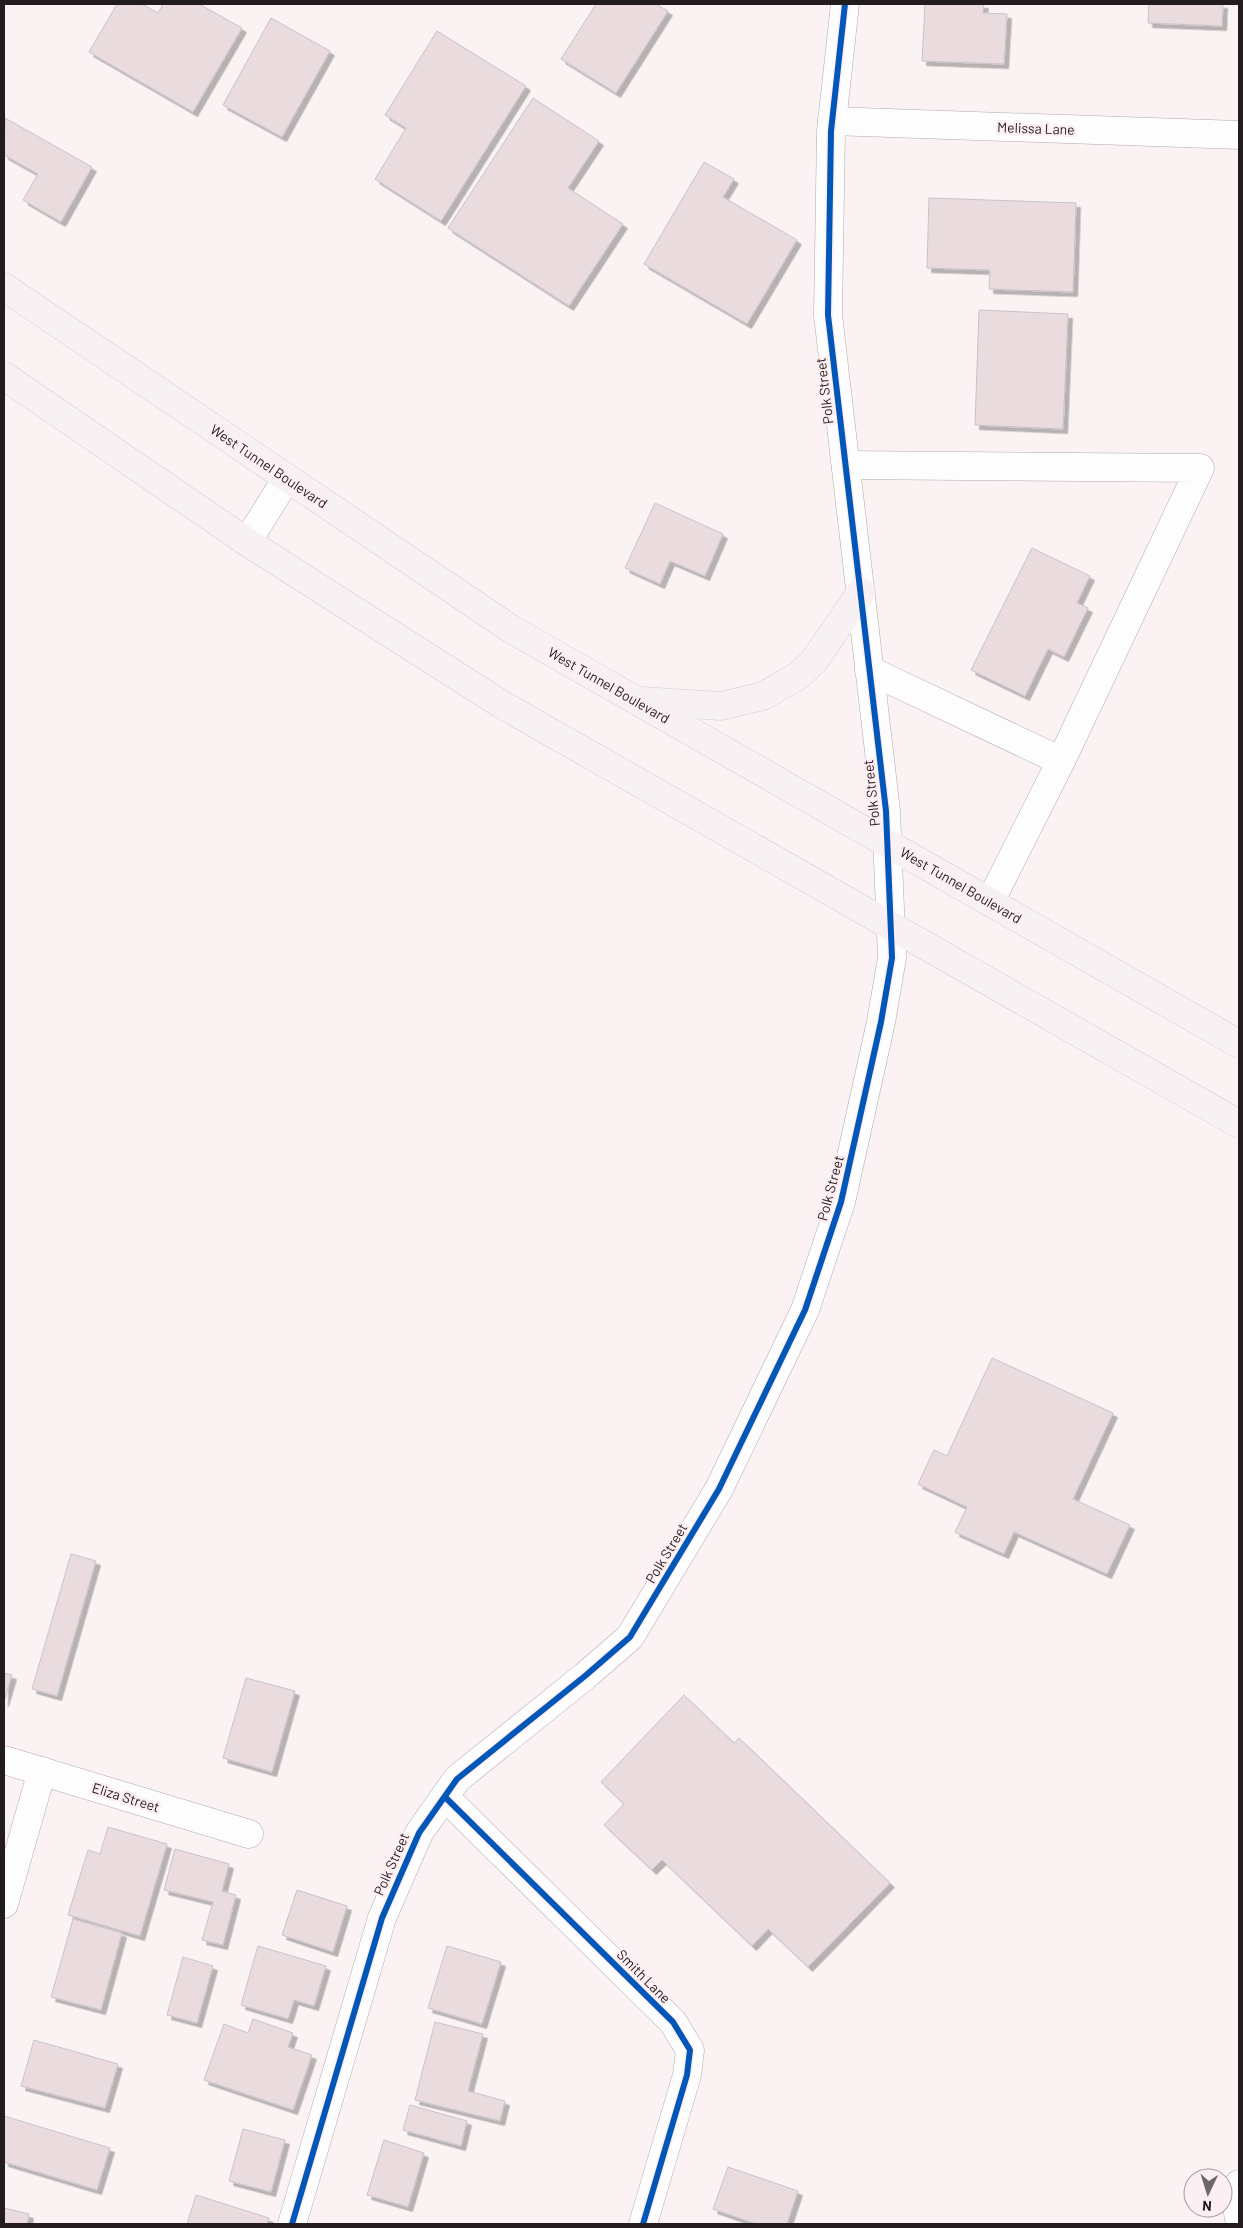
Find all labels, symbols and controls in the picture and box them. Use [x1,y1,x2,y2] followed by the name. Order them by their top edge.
[997,118,1075,138] street label: Melissa Lane
[811,357,837,425] street label: Polk Street
[207,420,331,512] street label: West Tunnel Boulevard
[545,643,673,727] street label: West Tunnel Boulevard
[859,759,883,827] street label: Polk Street
[897,843,1025,927] street label: West Tunnel Boulevard
[813,1153,847,1223] street label: Polk Street
[641,1520,691,1586] street label: Polk Street
[90,1779,162,1815] street label: Eliza Street
[370,1830,412,1898] street label: Polk Street
[614,1946,674,2006] street label: Smith Lane
[1183,2168,1233,2218] north arrow
[1202,2198,1212,2215] text: N

